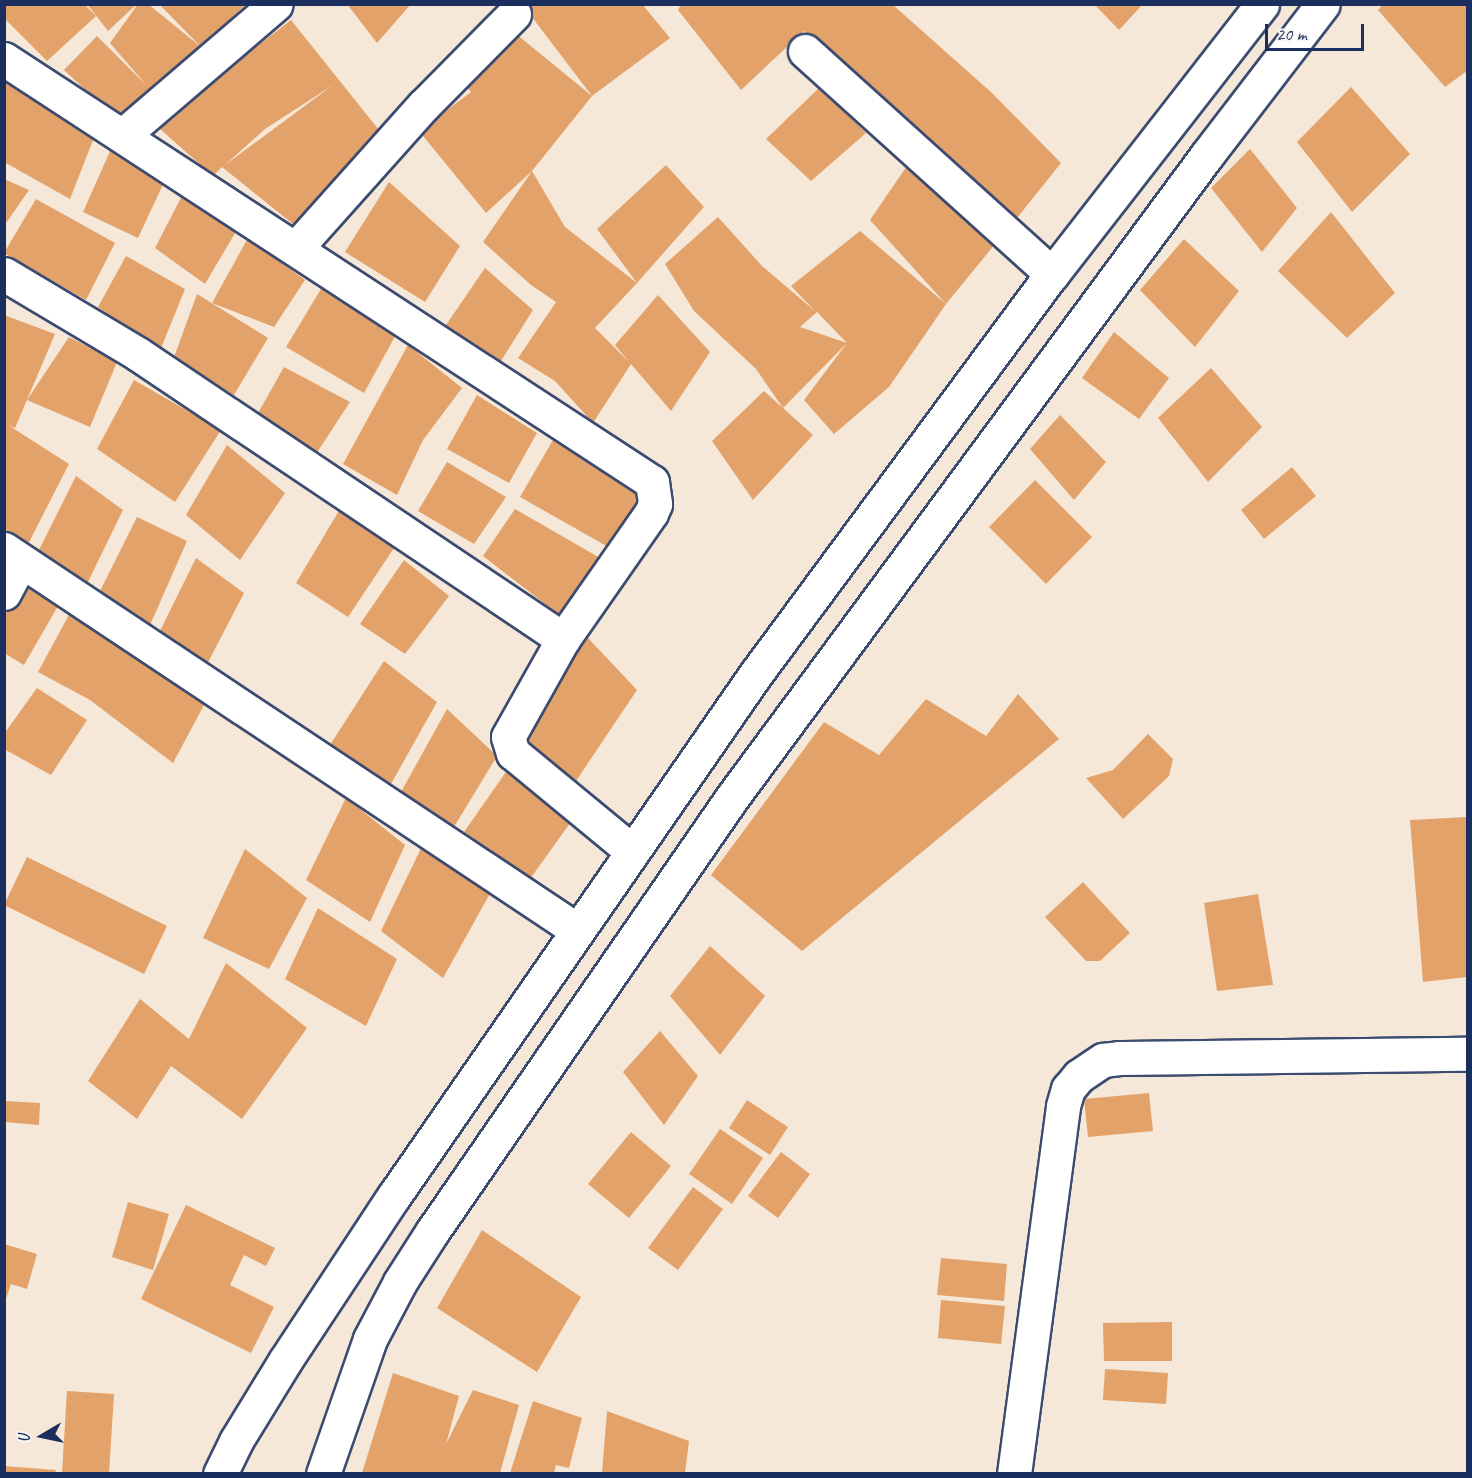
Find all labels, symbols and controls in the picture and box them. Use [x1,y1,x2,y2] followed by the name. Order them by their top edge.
[1268,12,1367,50] scale bar
[1276,23,1307,45] text: 20 m
[12,1406,72,1466] north arrow
[14,1433,35,1444] text: U

